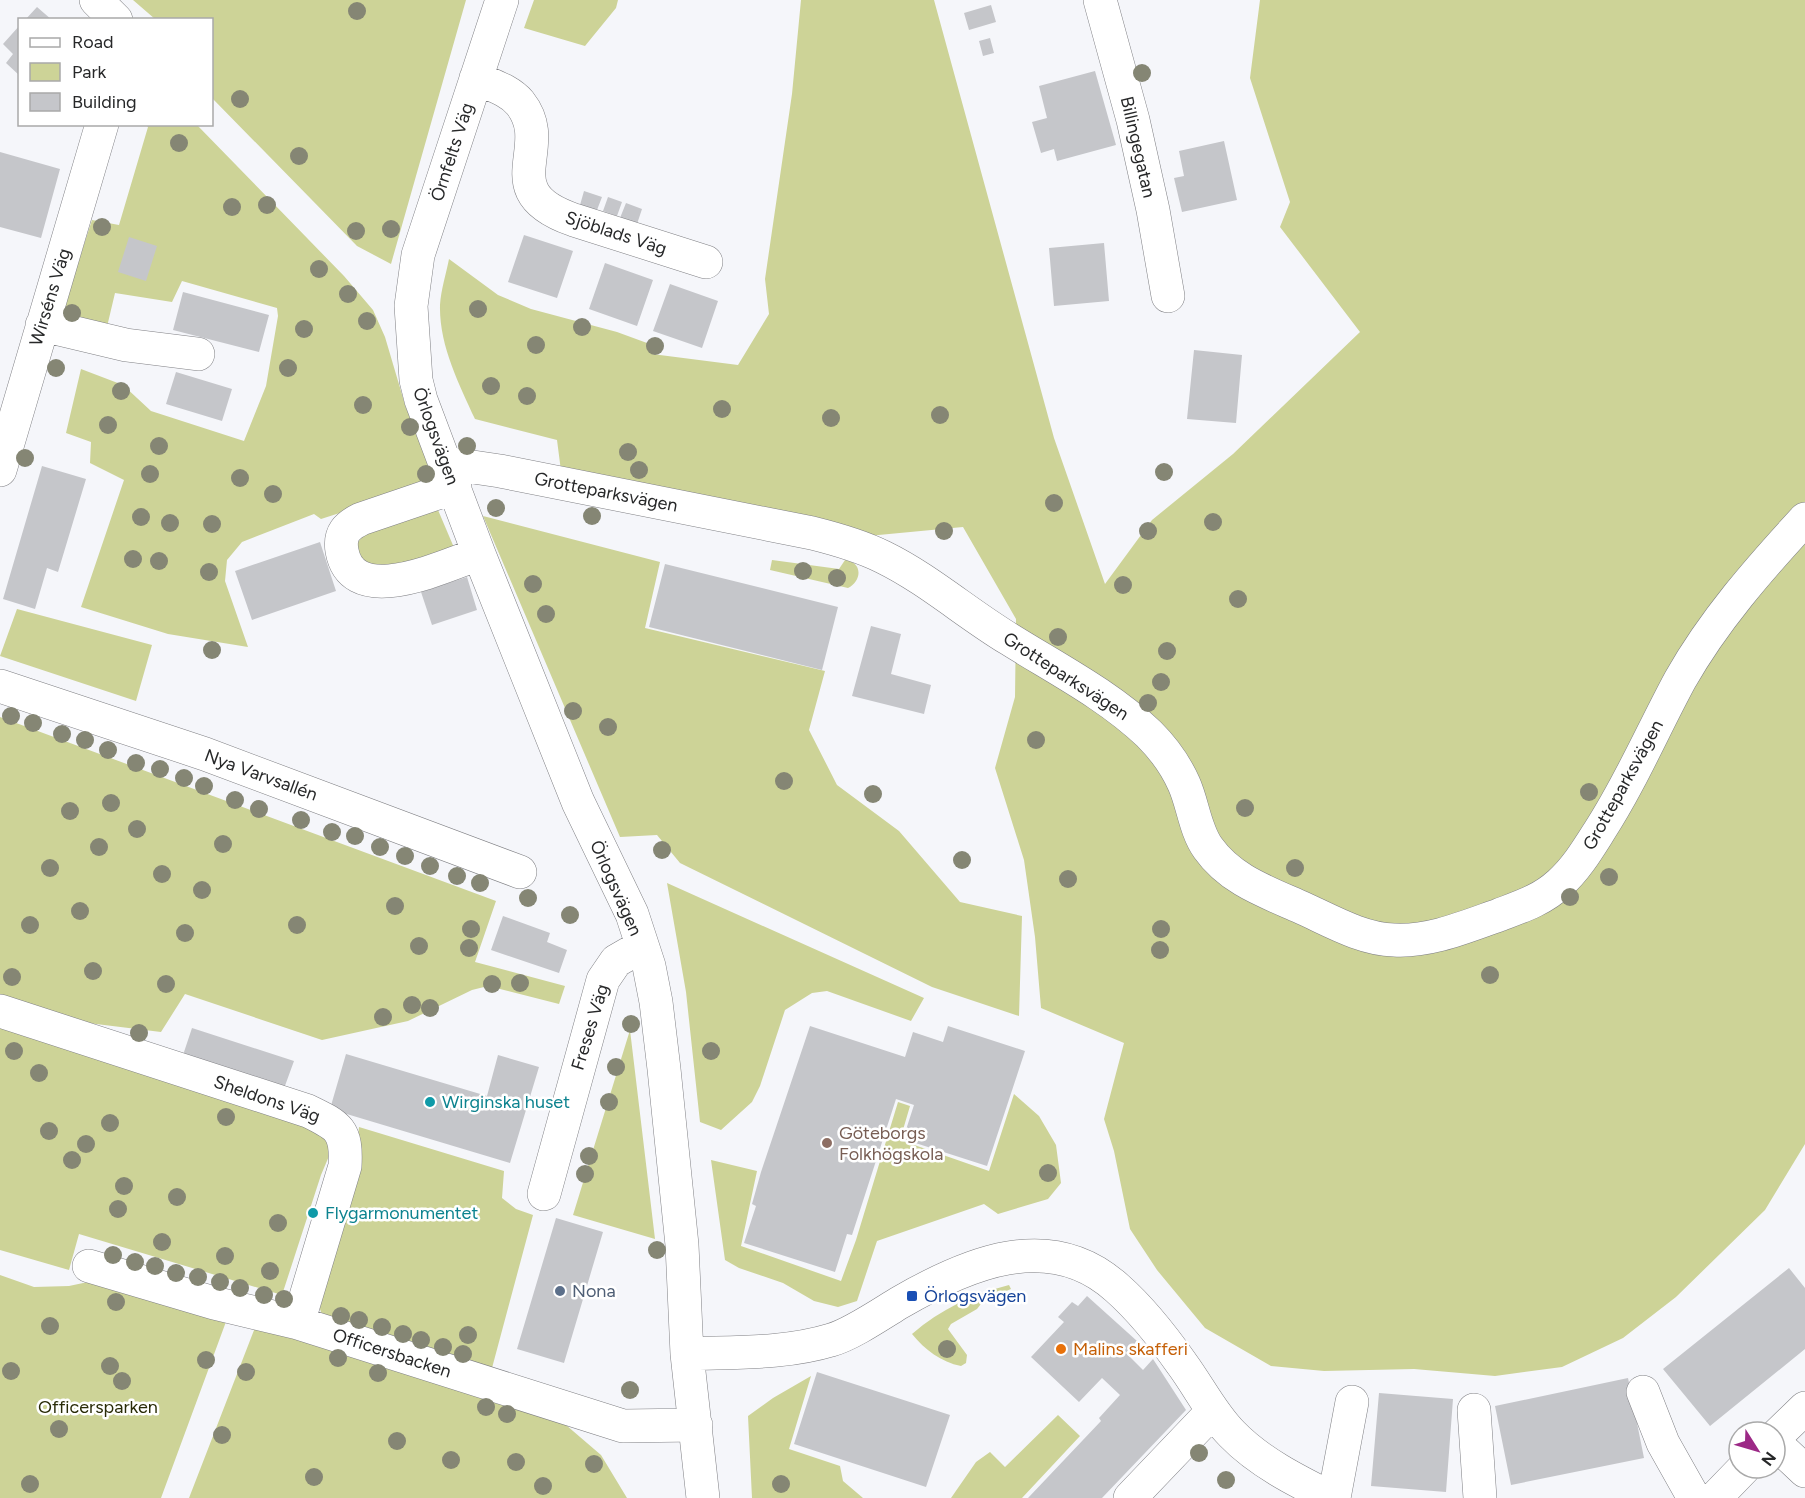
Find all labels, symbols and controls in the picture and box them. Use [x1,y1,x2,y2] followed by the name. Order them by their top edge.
[18,18,213,126] legend
[72,31,113,53] text: Road
[72,61,107,83] text: Park
[72,91,137,113] text: Building
[1116,94,1160,200] street label: Billingegatan
[426,100,478,204] street label: Örnfelts Väg
[562,206,670,260] street label: Sjöblads Väg
[25,246,75,348] street label: Wirséns Väg
[408,384,464,488] street label: Örlogsvägen
[532,467,680,517] street label: Grotteparksvägen
[999,627,1133,725] street label: Grotteparksvägen
[1578,716,1668,854] street label: Grotteparksvägen
[202,744,320,806] street label: Nya Varvsallén
[585,837,647,939] street label: Örlogsvägen
[567,981,613,1073] street label: Freses Väg
[211,1071,323,1127] street label: Sheldons Väg
[442,1091,570,1113] place label: Wirginska huset
[423,1095,437,1109] marker: Wirginska huset
[839,1122,943,1165] place label: Göteborgs Folkhögskola
[820,1136,834,1150] marker: Göteborgs Folkhögskola
[325,1202,478,1224] place label: Flygarmonumentet
[306,1206,320,1220] marker: Flygarmonumentet
[572,1280,616,1302] place label: Nona
[553,1284,567,1298] marker: Nona
[924,1285,1026,1307] place label: Örlogsvägen
[905,1289,919,1303] marker: Örlogsvägen
[330,1323,454,1383] street label: Officersbacken
[1073,1338,1188,1360] place label: Malins skafferi
[1054,1342,1068,1356] marker: Malins skafferi
[38,1396,158,1418] park label: Officersparken
[1727,1420,1787,1480] north arrow
[1757,1448,1780,1469] text: N

